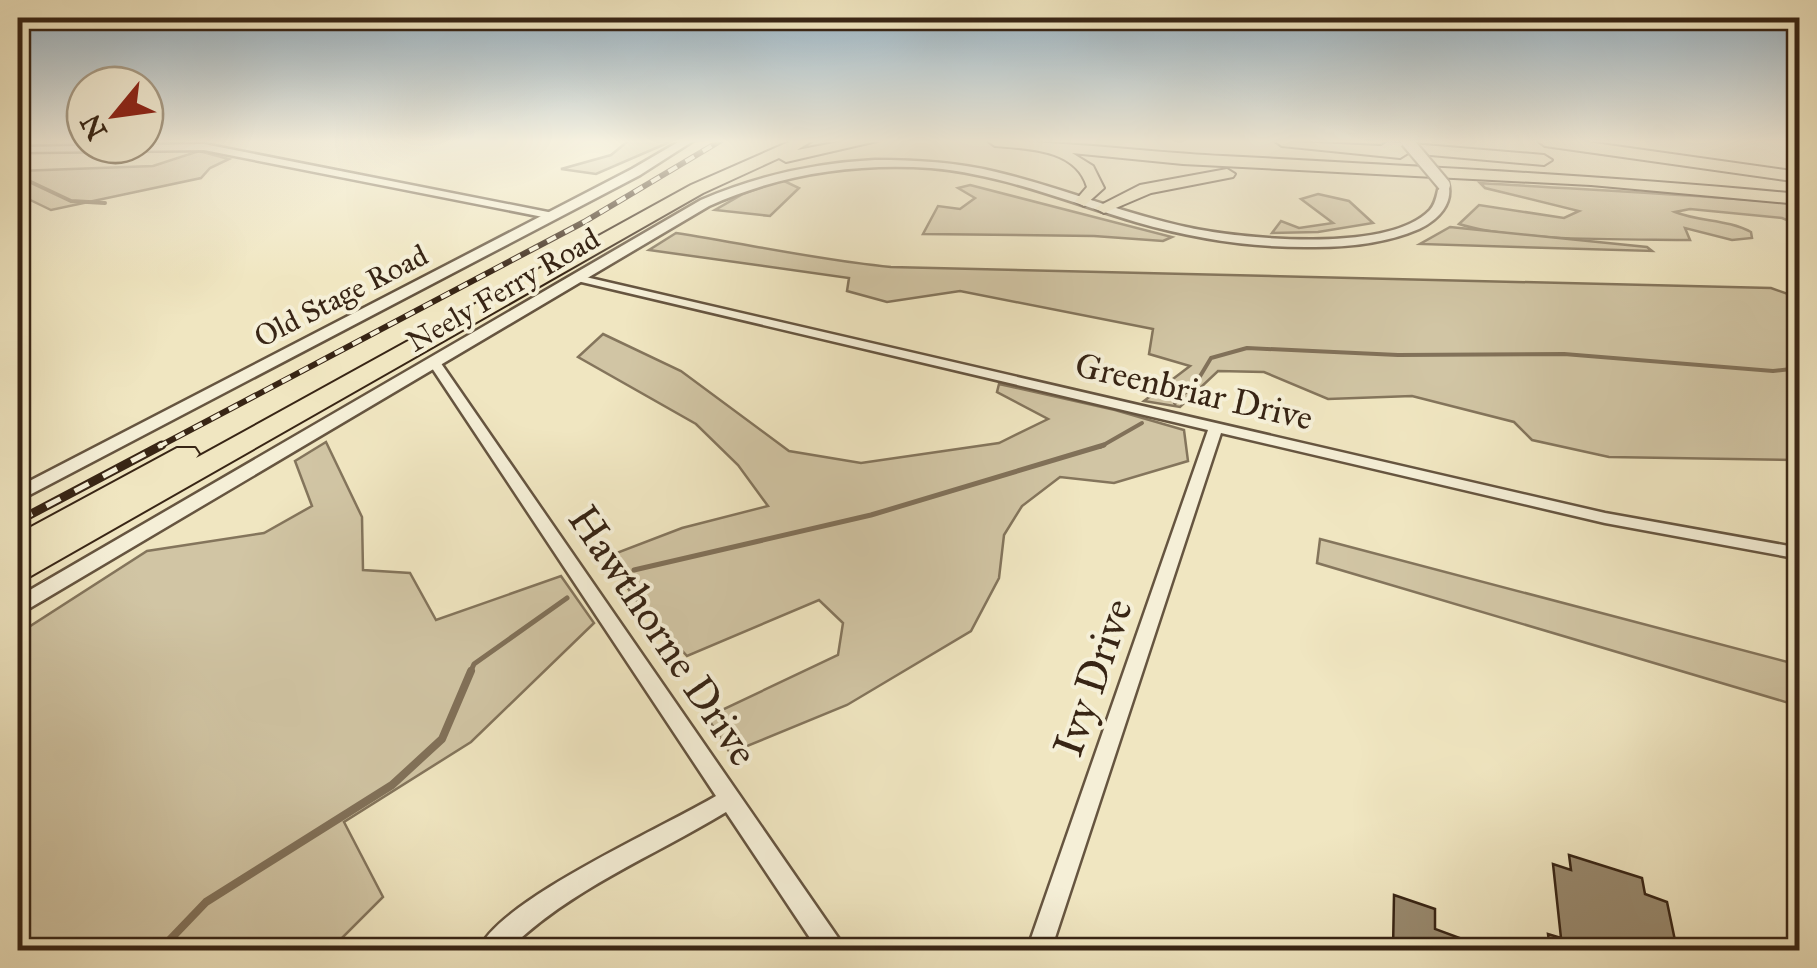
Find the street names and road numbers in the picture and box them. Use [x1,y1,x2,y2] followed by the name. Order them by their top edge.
[400,220,606,360] street label: Neely Ferry Road
[248,237,434,355] street label: Old Stage Road
[1071,343,1317,440] street label: Greenbriar Drive
[557,495,769,776] street label: Hawthorne Drive
[1042,592,1144,763] street label: Ivy Drive

